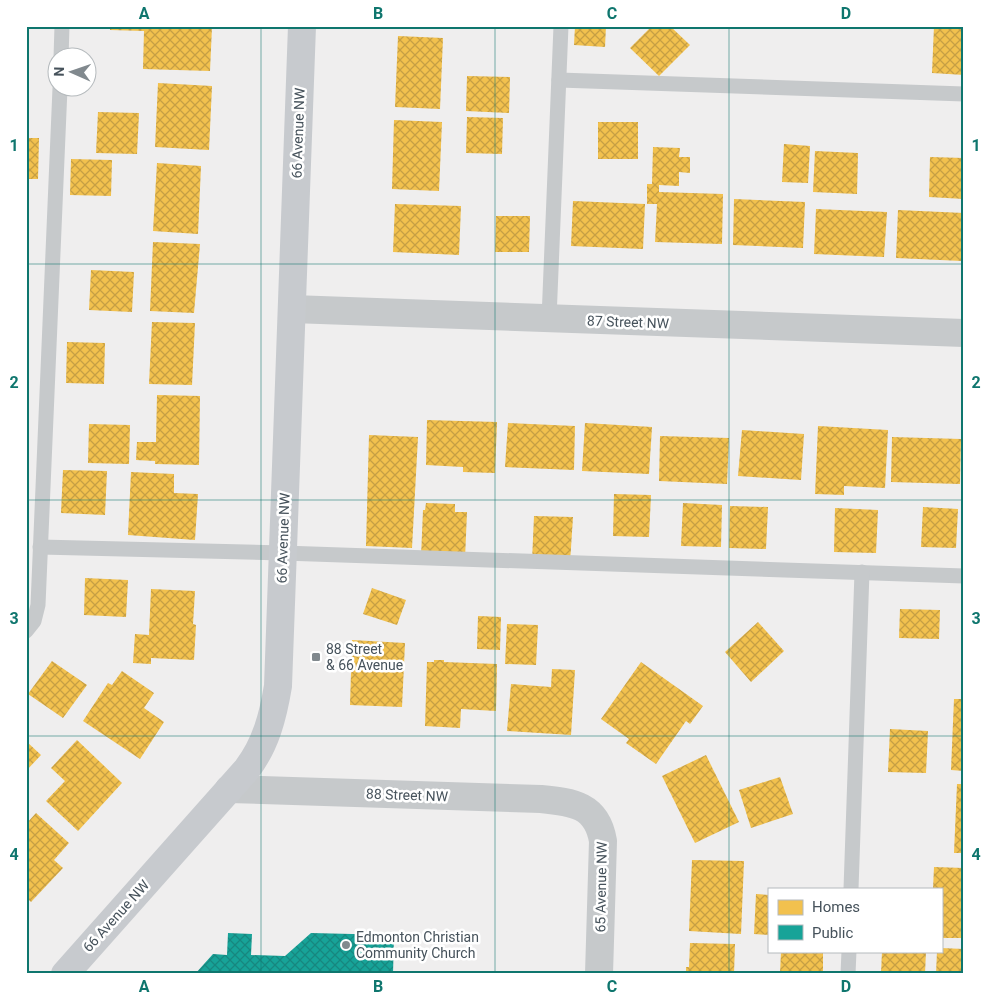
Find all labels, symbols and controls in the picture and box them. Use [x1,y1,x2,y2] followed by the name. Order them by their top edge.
[139,4,150,23] text: A
[373,4,383,23] text: B
[607,4,617,23] text: C
[841,4,851,23] text: D
[48,48,98,98] north arrow
[51,66,67,77] text: N
[288,87,308,179] street label: 66 Avenue NW
[9,136,19,155] text: 1
[971,136,981,155] text: 1
[587,313,670,331] street label: 87 Street NW
[9,373,19,392] text: 2
[971,373,981,392] text: 2
[273,492,293,584] street label: 66 Avenue NW
[9,609,19,628] text: 3
[971,609,981,628] text: 3
[326,641,403,673] place label: 88 Street & 66 Avenue
[310,651,322,663] marker: 88 Street & 66 Avenue
[366,786,449,804] street label: 88 Street NW
[592,841,610,933] street label: 65 Avenue NW
[9,845,19,864] text: 4
[971,845,981,864] text: 4
[80,876,153,955] street label: 66 Avenue NW
[768,888,942,952] legend
[812,898,860,916] text: Homes
[812,924,853,942] text: Public
[356,929,479,961] place label: Edmonton Christian Community Church
[340,939,352,951] marker: Edmonton Christian Community Church
[139,977,150,996] text: A
[373,977,383,996] text: B
[607,977,617,996] text: C
[841,977,851,996] text: D

